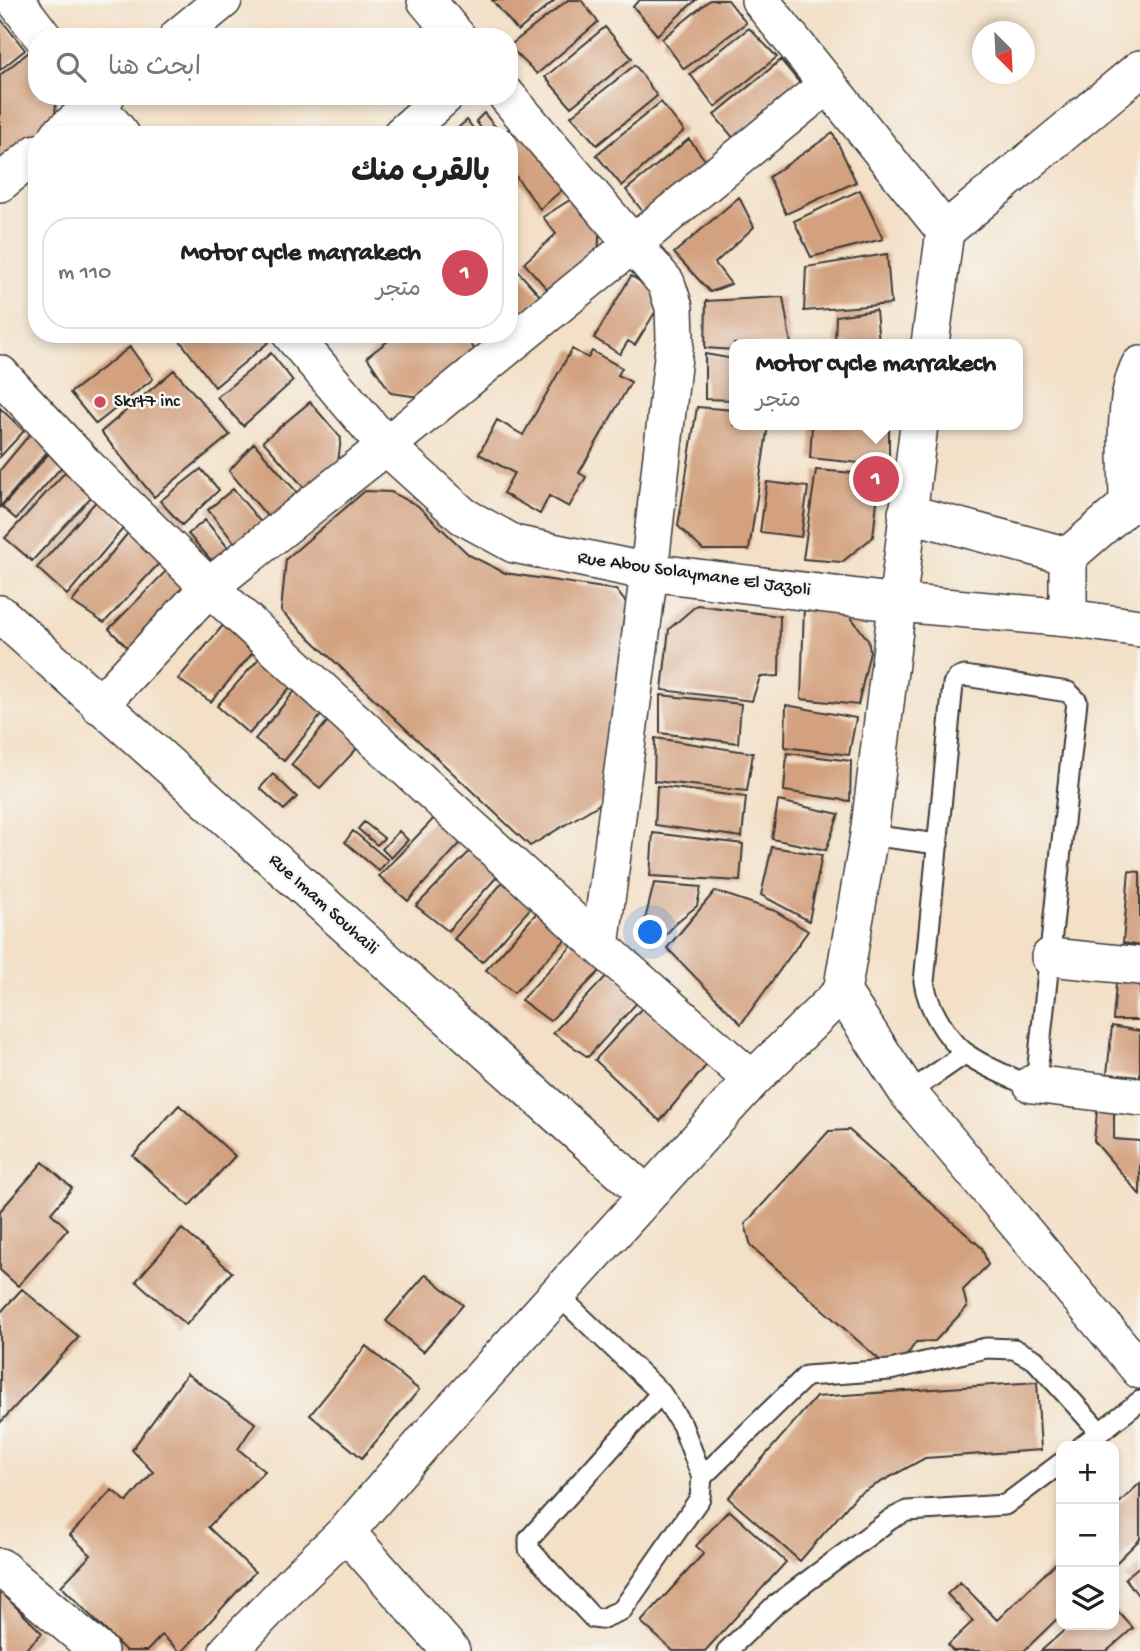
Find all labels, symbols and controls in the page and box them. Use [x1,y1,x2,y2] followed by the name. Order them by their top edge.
[972,21,1035,84] north arrow
[28,28,518,105] search box
[52,48,90,86] icon: search
[108,54,201,85] text: ابحث هنا
[351,157,490,192] text: بالقرب منك
[181,239,421,270] text: Motor cycle marrakech
[58,260,111,287] text: 110 m
[460,260,470,287] text: 1
[376,277,421,304] text: متجر
[729,339,1023,430] popup
[756,350,996,381] text: Motor cycle marrakech
[756,388,801,415] text: متجر
[114,391,180,414] place label: Skrt7 inc
[92,394,108,410] marker: Skrt7 inc
[853,453,899,505] pin: 1
[576,547,812,603] street label: Rue Abou Solaymane El Jazoli
[263,849,383,961] street label: Rue Imam Souhaili
[633,915,667,949] your location
[1056,1441,1119,1630] map controls
[1056,1441,1119,1504] button: +
[1056,1504,1119,1567] button: −
[1056,1567,1119,1630] button: layers

